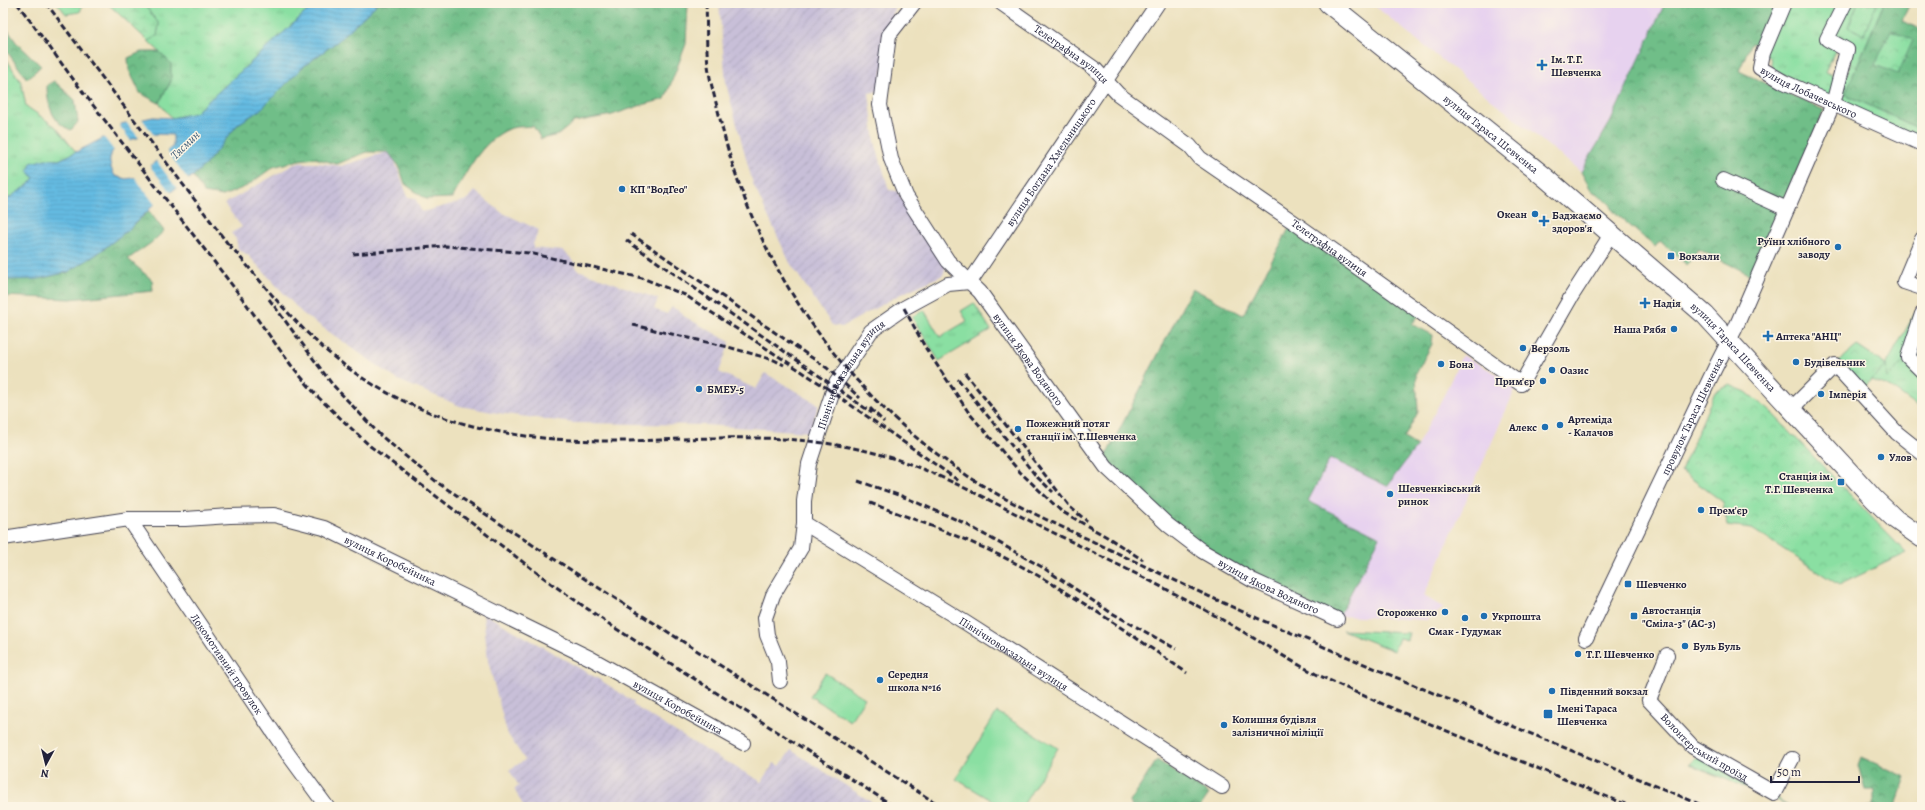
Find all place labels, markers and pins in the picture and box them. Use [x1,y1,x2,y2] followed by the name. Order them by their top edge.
[1551,52,1602,80] place label: Ім. Т.Г. Шевченка
[1536,59,1548,71] marker: Ім. Т.Г. Шевченка
[630,182,688,197] place label: КП "ВодГео"
[617,184,627,194] marker: КП "ВодГео"
[1497,207,1527,222] place label: Океан
[1552,208,1602,236] place label: Баджаємо здоров'я
[1530,209,1540,219] marker: Океан
[1539,216,1549,226] marker: Баджаємо здоров'я
[1757,234,1831,262] place label: Руїни хлібного заводу
[1833,242,1843,252] marker: Руїни хлібного заводу
[1679,249,1720,264] place label: Вокзали
[1666,251,1676,261] marker: Вокзали
[1653,296,1681,311] place label: Надія
[1640,298,1650,308] marker: Надія
[1613,322,1666,337] place label: Наша Рябя
[1669,324,1679,334] marker: Наша Рябя
[1775,329,1842,344] place label: Аптека "АНЦ"
[1763,331,1773,341] marker: Аптека "АНЦ"
[1531,341,1570,356] place label: Верзоль
[1518,343,1528,353] marker: Верзоль
[1804,355,1865,370] place label: Будiвельник
[1449,357,1474,372] place label: Бона
[1791,357,1801,367] marker: Будiвельник
[1436,359,1446,369] marker: Бона
[1560,363,1589,378] place label: Оазис
[1547,365,1557,375] marker: Оазис
[1495,374,1535,389] place label: Прим'єр
[1538,376,1548,386] marker: Прим'єр
[707,382,744,397] place label: БМЕУ-5
[694,384,704,394] marker: БМЕУ-5
[1829,387,1867,402] place label: Імперія
[1816,389,1826,399] marker: Імперія
[1567,412,1614,440] place label: Артеміда - Калачов
[1026,416,1137,444] place label: Пожежний потяг станції ім. Т.Шевченка
[1508,420,1537,435] place label: Алекс
[1555,420,1565,430] marker: Артеміда - Калачов
[1540,422,1550,432] marker: Алекс
[1013,424,1023,434] marker: Пожежний потяг станції ім. Т.Шевченка
[1889,450,1912,465] place label: Улов
[1876,452,1886,462] marker: Улов
[1765,469,1834,497] place label: Станція ім. Т.Г. Шевченка
[1836,477,1846,487] marker: Станція ім. Т.Г. Шевченка
[1398,481,1481,509] place label: Шевченківський ринок
[1385,489,1395,499] marker: Шевченківський ринок
[1709,503,1748,518] place label: Прем'єр
[1696,505,1706,515] marker: Прем'єр
[1636,577,1687,592] place label: Шевченко
[1623,579,1633,589] marker: Шевченко
[1641,603,1716,631] place label: Автостанція "Сміла-3" (АС-3)
[1377,605,1437,620] place label: Стороженко
[1440,607,1450,617] marker: Стороженко
[1492,609,1542,624] place label: Укрпошта
[1479,611,1489,621] marker: Укрпошта
[1629,611,1639,621] marker: Автостанція "Сміла-3" (АС-3)
[1460,613,1470,623] marker: Смак - Гудумак
[1428,624,1502,639] place label: Смак - Гудумак
[1693,639,1741,654] place label: Буль Буль
[1680,641,1690,651] marker: Буль Буль
[1586,647,1655,662] place label: Т.Г. Шевченко
[1573,649,1583,659] marker: Т.Г. Шевченко
[888,667,941,695] place label: Середня школа №16
[875,675,885,685] marker: Середня школа №16
[1560,684,1648,699] place label: Південний вокзал
[1547,686,1557,696] marker: Південний вокзал
[1557,701,1618,729] place label: Імені Тараса Шевченка
[1542,708,1554,720] marker: Імені Тараса Шевченка
[1232,712,1324,740] place label: Колишня будівля залізничної міліції
[1219,720,1229,730] marker: Колишня будівля залізничної міліції

